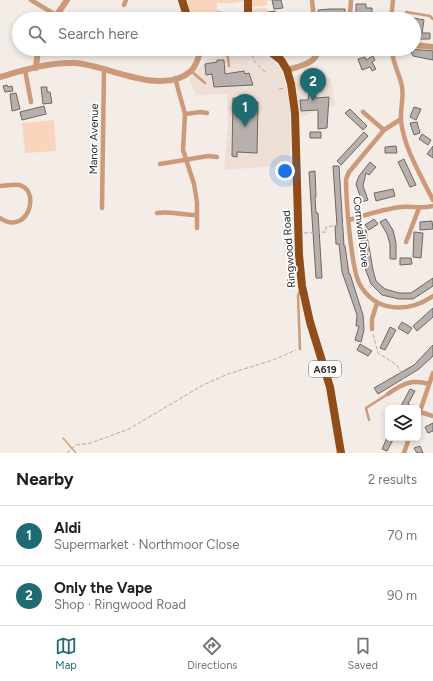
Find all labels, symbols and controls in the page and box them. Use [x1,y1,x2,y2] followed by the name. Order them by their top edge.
[12,12,421,56] search box
[26,23,48,45] icon: search
[58,25,138,43] text: Search here
[300,68,326,101] pin: 2
[232,94,258,127] pin: 1
[87,103,101,175] street label: Manor Avenue
[275,161,295,181] your location
[350,196,372,268] street label: Cornwall Drive
[280,210,298,288] street label: Ringwood Road
[309,361,341,377] road number: A619
[385,405,421,441] map controls
[385,405,421,441] button: layers
[16,469,74,489] text: Nearby
[368,472,417,487] text: 2 results
[54,519,81,537] text: Aldi
[26,528,32,543] text: 1
[387,528,417,543] text: 70 m
[54,537,239,552] text: Supermarket · Northmoor Close
[54,579,152,597] text: Only the Vape
[25,588,33,603] text: 2
[387,588,417,603] text: 90 m
[54,597,186,612] text: Shop · Ringwood Road
[55,635,77,672] tab: Map
[187,635,237,672] tab: Directions
[348,635,378,672] tab: Saved

